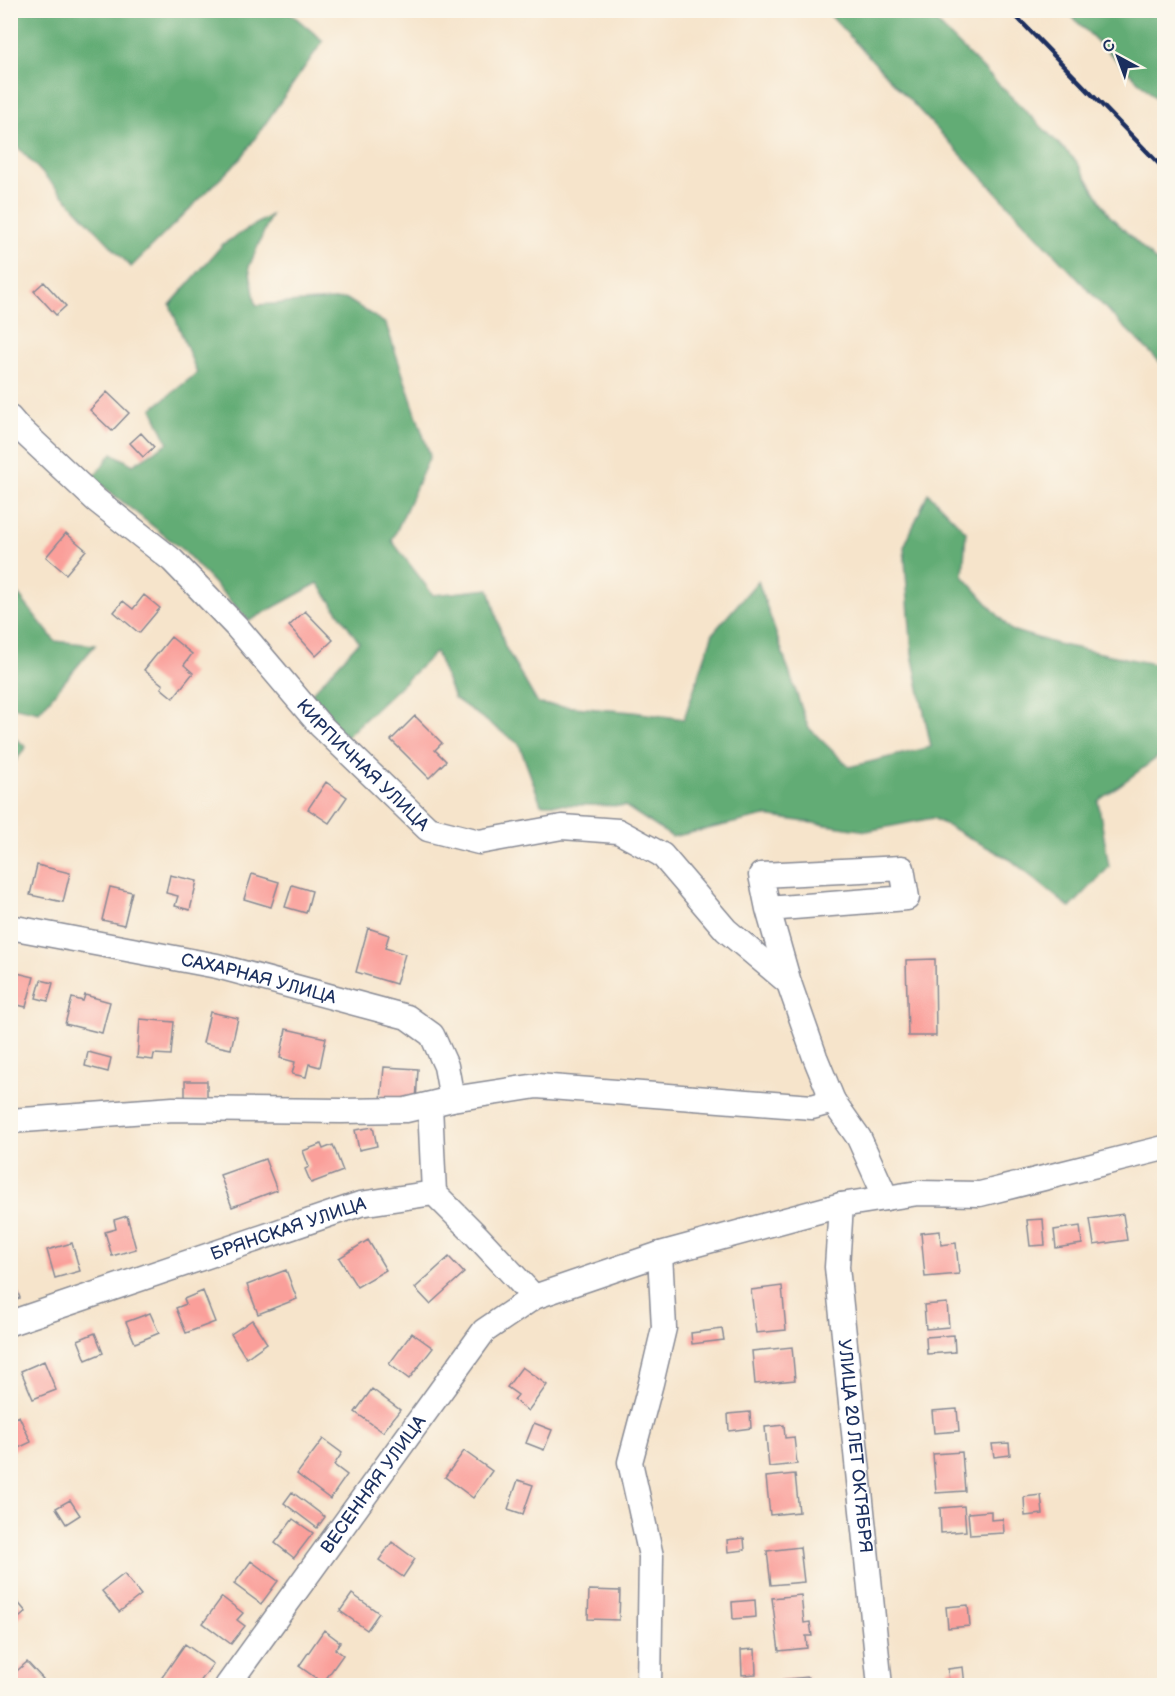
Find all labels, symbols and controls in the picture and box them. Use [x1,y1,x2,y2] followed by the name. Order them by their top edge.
[1088,27,1148,87] north arrow
[1099,36,1120,58] text: С
[292,695,434,835] street label: КИРПИЧНАЯ УЛИЦА
[179,949,339,1008] street label: САХАРНАЯ УЛИЦА
[208,1193,368,1265] street label: БРЯНСКАЯ УЛИЦА
[834,1338,877,1554] street label: УЛИЦА 20 ЛЕТ ОКТЯБРЯ
[316,1411,430,1557] street label: ВЕСЕННЯЯ УЛИЦА

